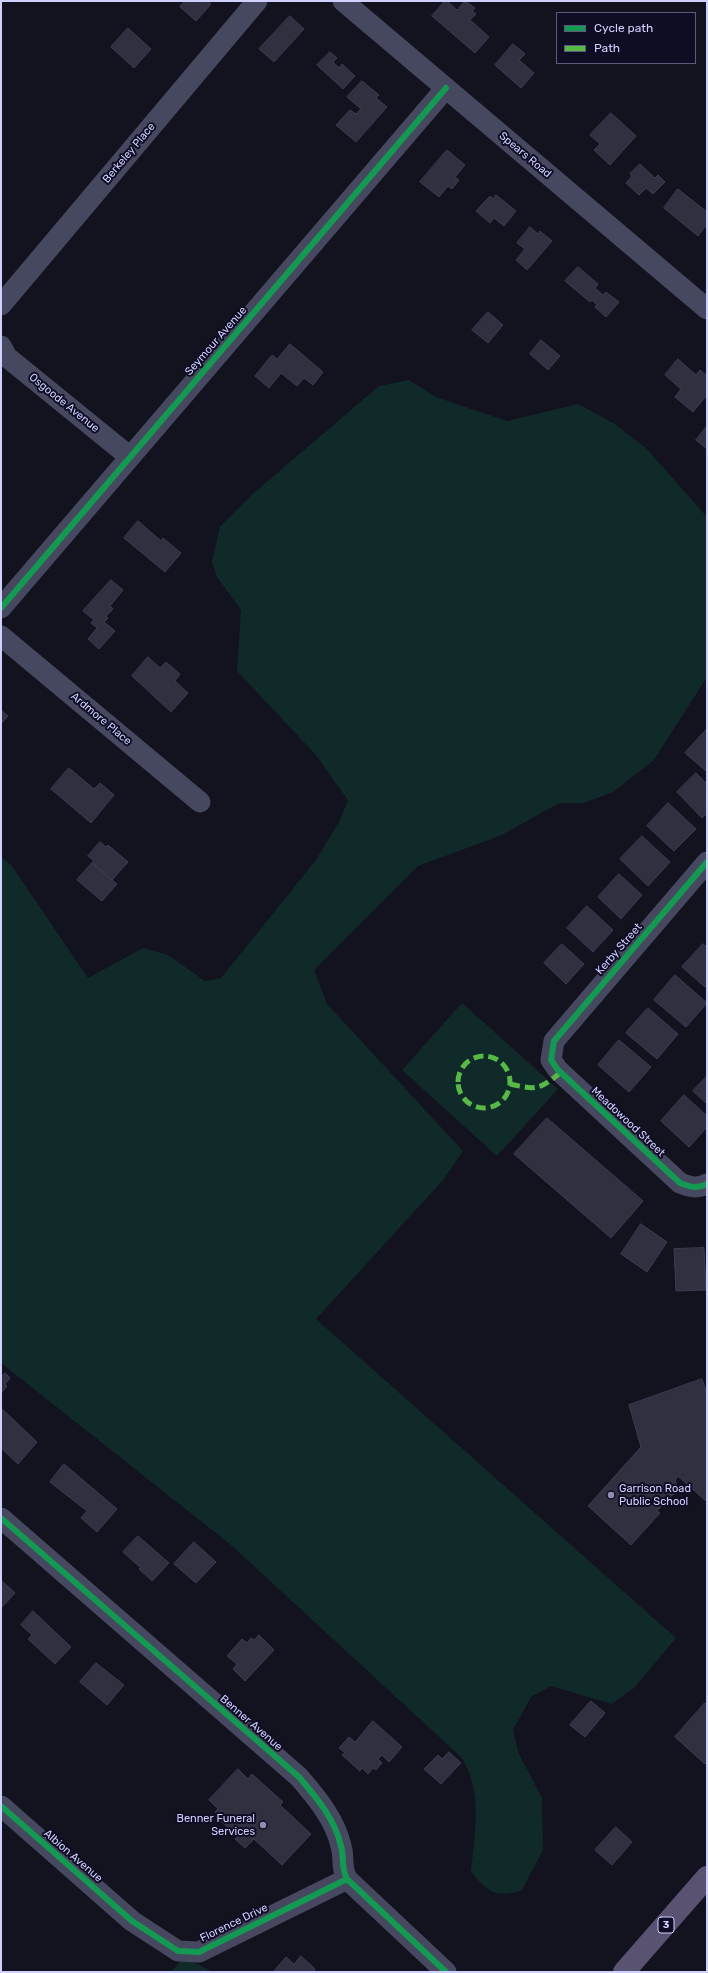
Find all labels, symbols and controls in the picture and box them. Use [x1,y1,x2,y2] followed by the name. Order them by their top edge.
[556,12,696,64] legend
[594,21,653,35] text: Cycle path
[594,41,620,55] text: Path
[100,120,158,186] street label: Berkeley Place
[496,129,554,181] street label: Spears Road
[182,304,250,378] street label: Seymour Avenue
[26,371,102,435] street label: Osgoode Avenue
[68,690,134,748] street label: Ardmore Place
[593,921,645,977] street label: Kerby Street
[588,1084,668,1160] street label: Meadowood Street
[619,1482,691,1508] place label: Garrison Road Public School
[606,1490,616,1500] marker: Garrison Road Public School
[217,1692,285,1754] street label: Benner Avenue
[177,1812,255,1838] place label: Benner Funeral Services
[258,1820,268,1830] marker: Benner Funeral Services
[41,1827,105,1885] street label: Albion Avenue
[198,1901,270,1945] street label: Florence Drive
[658,1917,674,1933] road number: 3

